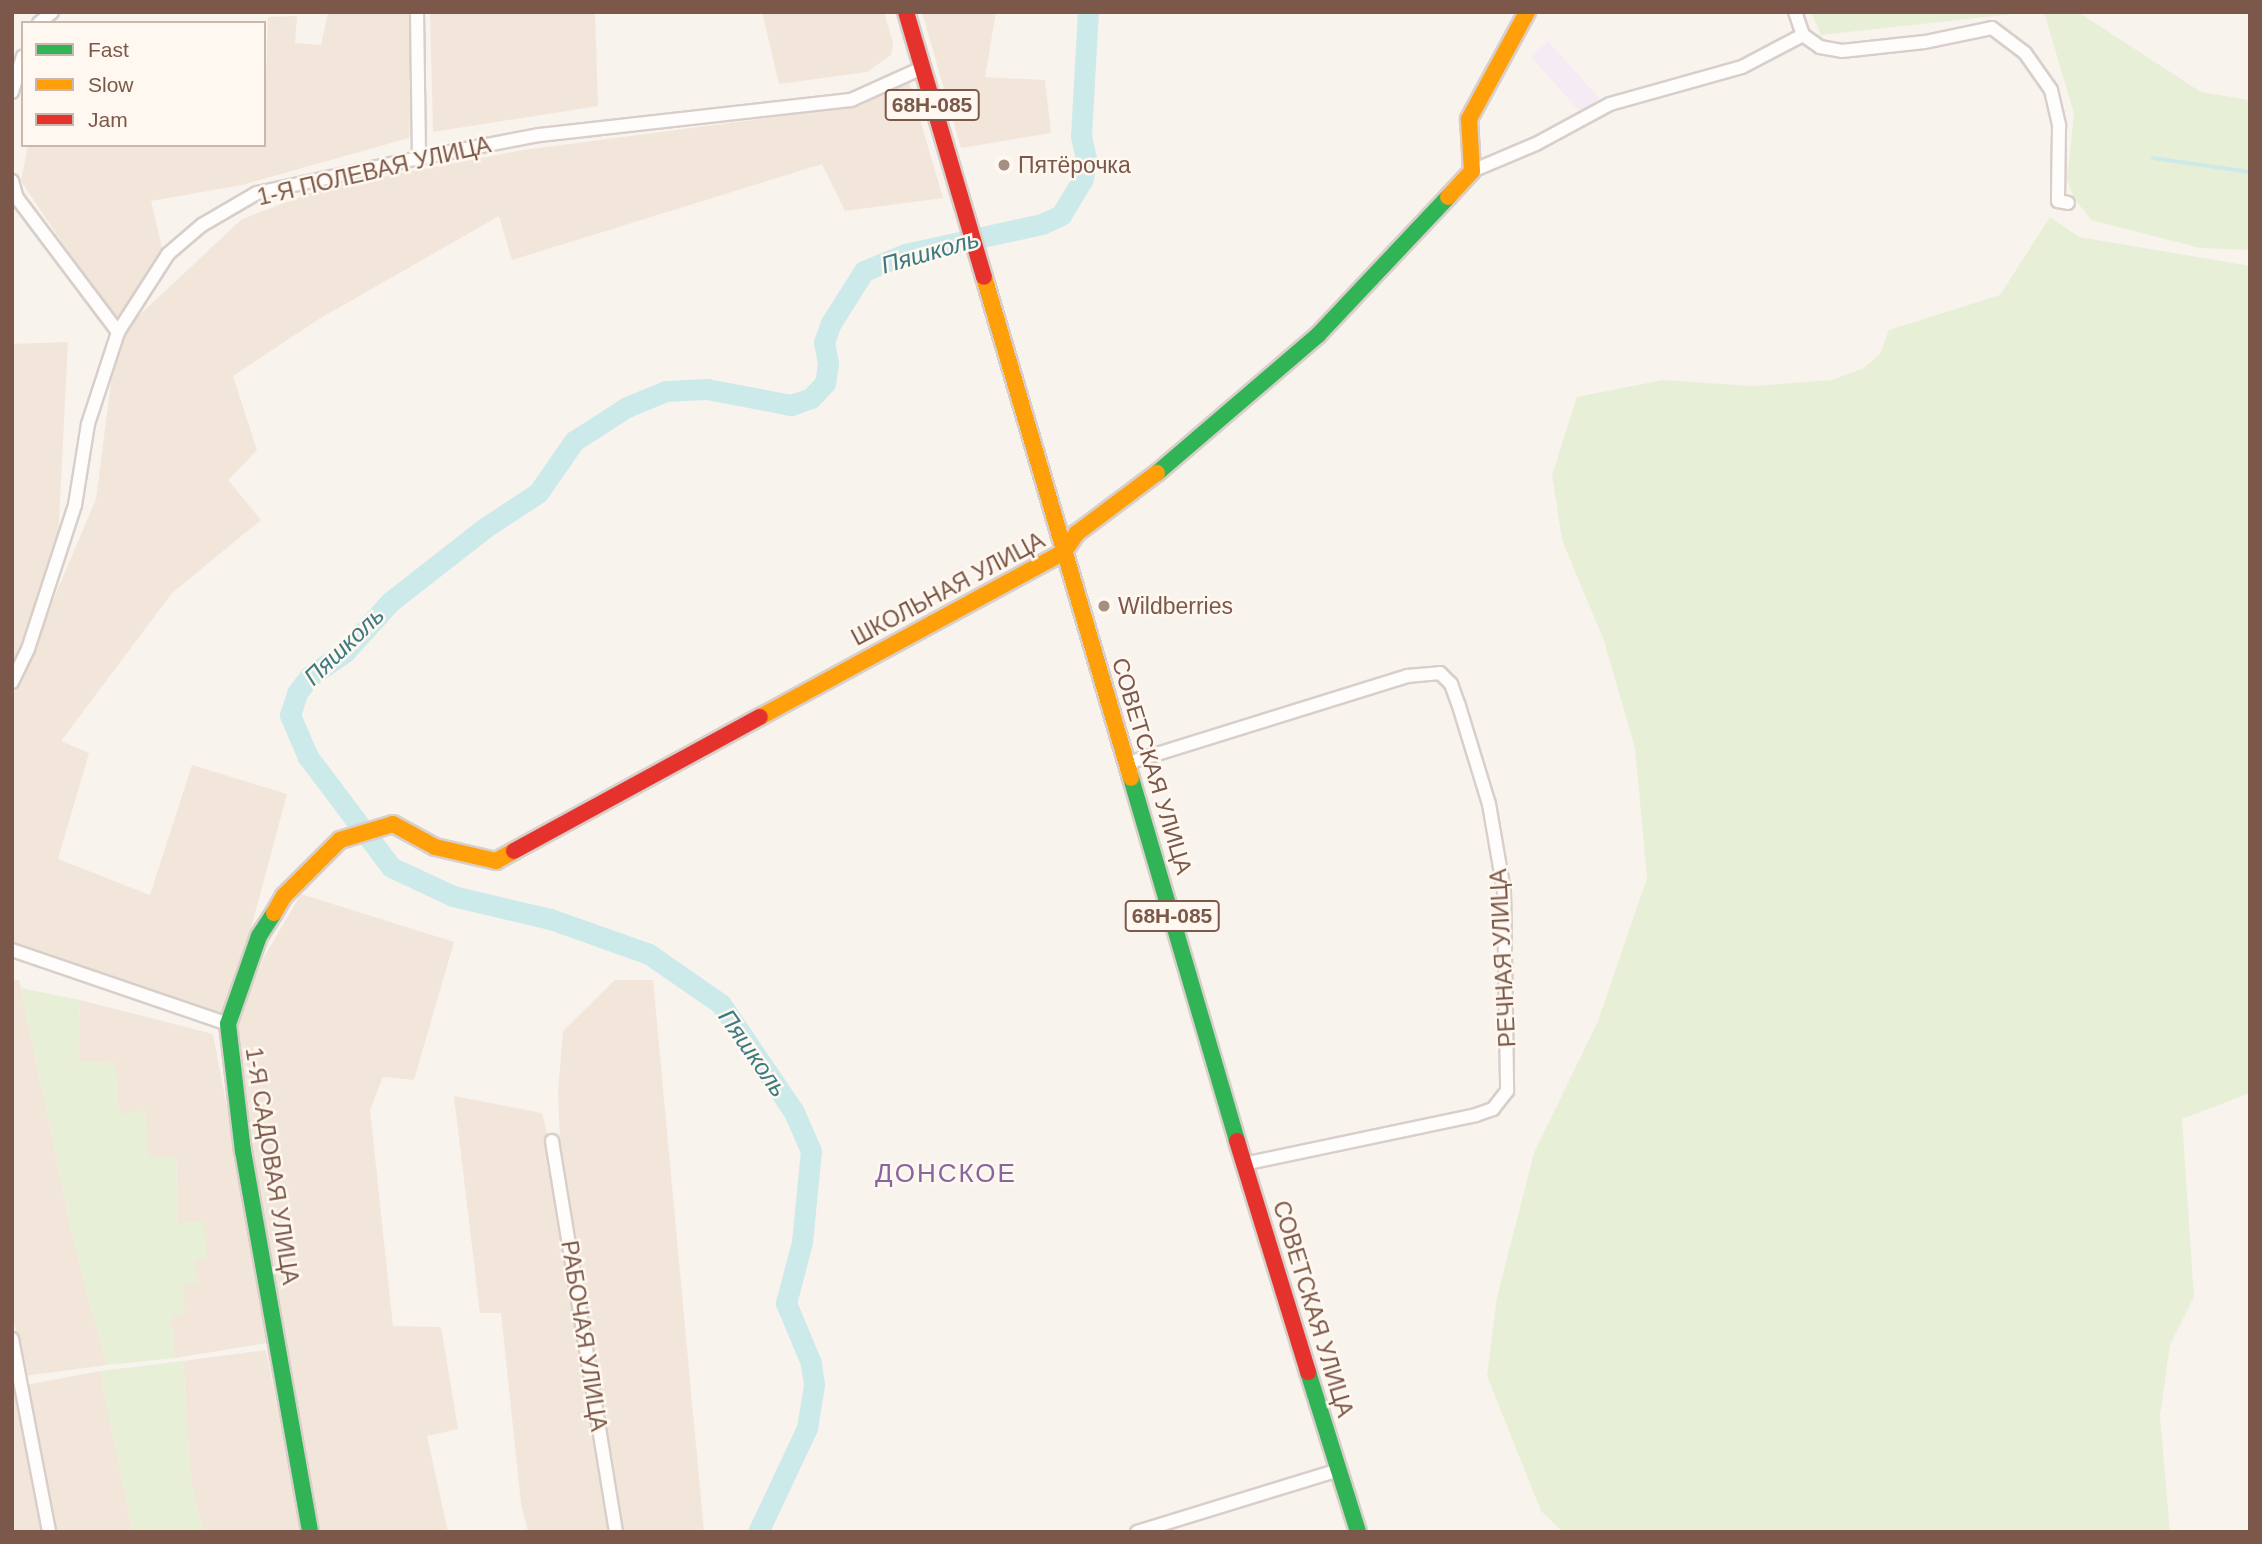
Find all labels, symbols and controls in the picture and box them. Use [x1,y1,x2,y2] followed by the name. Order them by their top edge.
[21,21,266,147] legend
[88,38,129,61] text: Fast
[88,73,134,96] text: Slow
[883,88,981,122] road number: 68Н-085
[88,108,128,131] text: Jam
[255,131,493,211] street label: 1-Я ПОЛЕВАЯ УЛИЦА
[1018,151,1131,179] place label: Пятёрочка
[996,157,1012,173] marker: Пятёрочка
[878,224,982,280] water label: Пяшколь
[847,526,1049,652] street label: ШКОЛЬНАЯ УЛИЦА
[1118,592,1233,620] place label: Wildberries
[1096,598,1112,614] marker: Wildberries
[298,601,390,691] water label: Пяшколь
[1106,654,1198,878] street label: СОВЕТСКАЯ УЛИЦА
[1485,868,1521,1048] street label: РЕЧНАЯ УЛИЦА
[1123,898,1221,934] road number: 68Н-085
[712,1004,794,1102] water label: Пяшколь
[240,1045,304,1287] street label: 1-Я САДОВАЯ УЛИЦА
[876,1158,1016,1190] district label: ДОНСКОЕ
[1267,1197,1359,1421] street label: СОВЕТСКАЯ УЛИЦА
[555,1239,613,1433] street label: РАБОЧАЯ УЛИЦА

